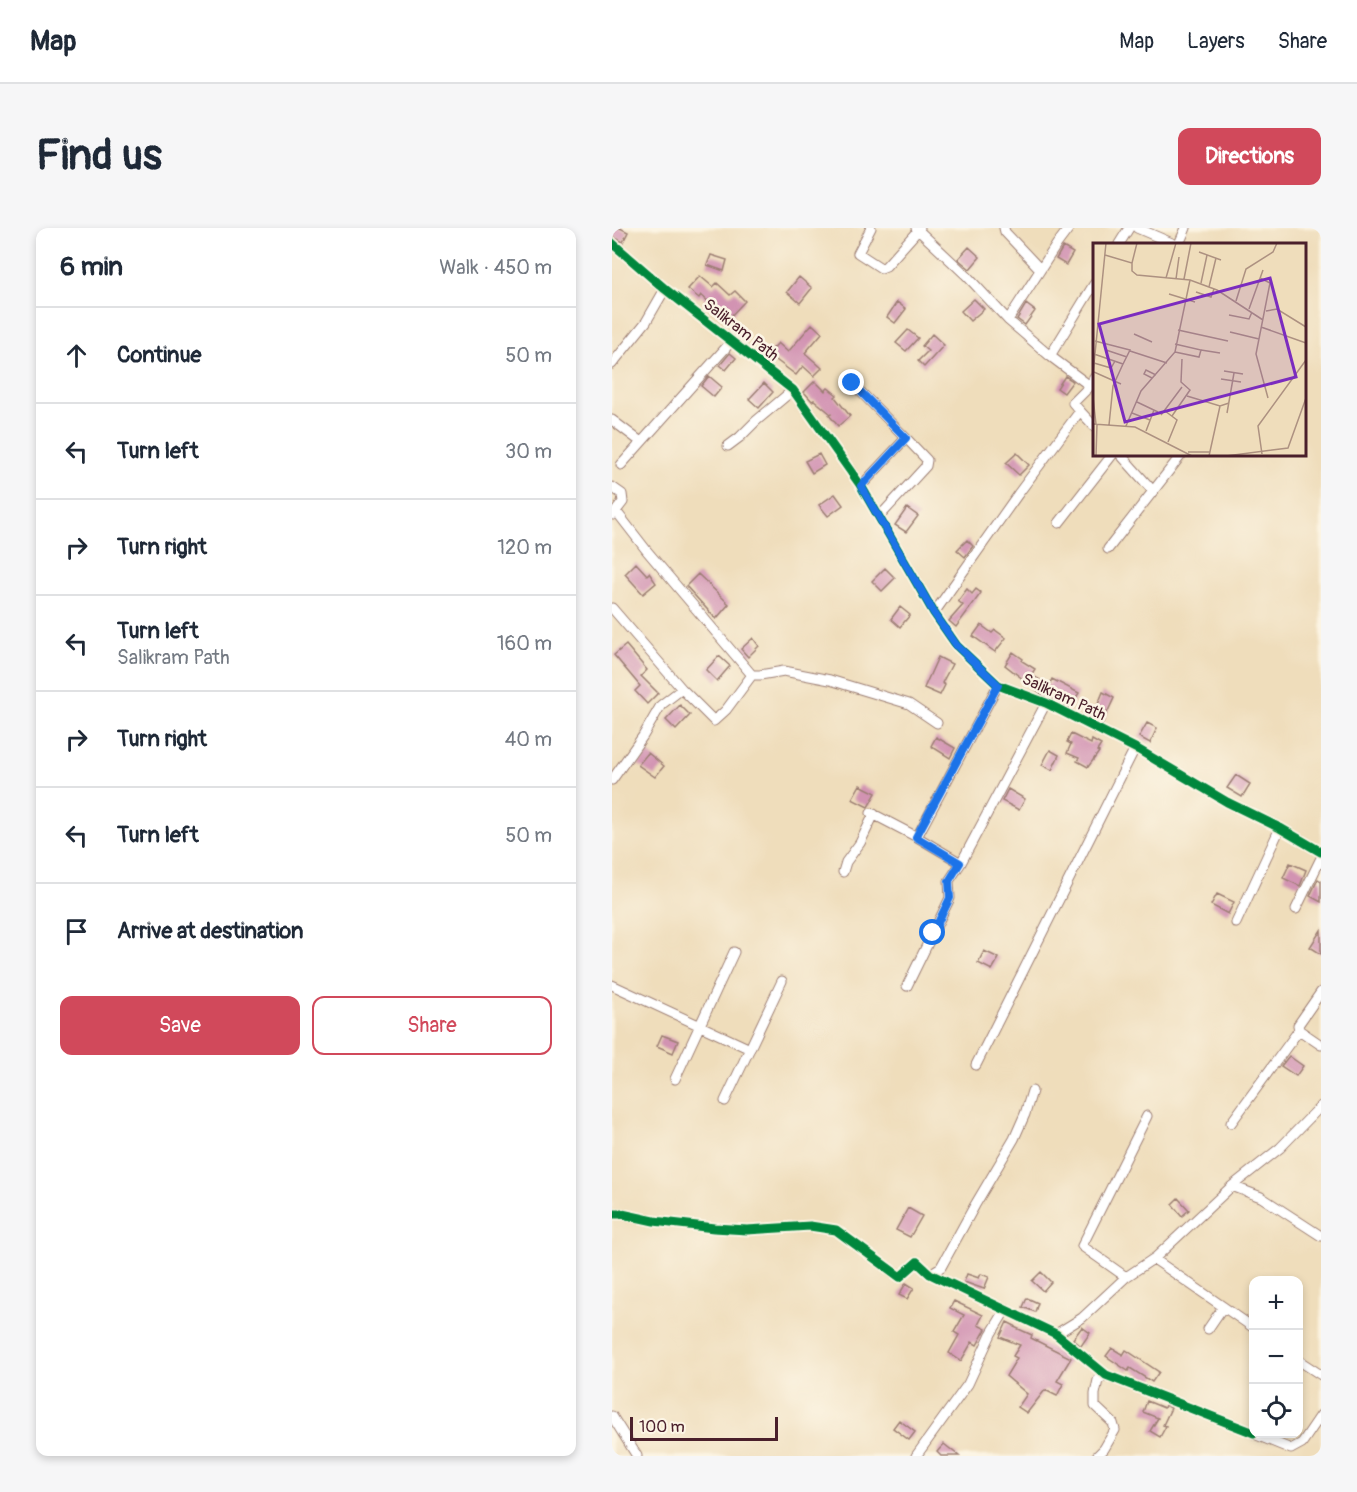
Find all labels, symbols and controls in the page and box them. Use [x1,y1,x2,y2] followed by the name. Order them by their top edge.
[30,24,76,59] text: Map
[1119,28,1154,55] text: Map
[1187,28,1245,55] text: Layers
[1278,28,1327,55] text: Share
[1178,128,1321,185] button: Directions
[36,130,162,182] text: Find us
[1093,243,1306,456] inset map
[60,251,123,283] text: 6 min
[439,255,552,280] text: Walk · 450 m
[699,294,783,366] street label: Salikram Path
[60,339,93,372] icon: ahead
[117,341,201,369] text: Continue
[505,343,552,368] text: 50 m
[838,369,864,395] route end
[60,435,93,468] icon: left
[117,437,199,465] text: Turn left
[505,439,552,464] text: 30 m
[60,531,93,564] icon: right
[117,533,207,561] text: Turn right
[497,535,552,560] text: 120 m
[117,617,199,645] text: Turn left
[60,627,93,660] icon: left
[497,631,552,656] text: 160 m
[117,645,230,670] text: Salikram Path
[1019,669,1109,725] street label: Salikram Path
[60,723,93,756] icon: right
[117,725,207,753] text: Turn right
[505,727,552,752] text: 40 m
[60,819,93,852] icon: left
[117,821,199,849] text: Turn left
[505,823,552,848] text: 50 m
[60,915,93,948] icon: arrive
[117,917,303,945] text: Arrive at destination
[919,919,945,945] route start
[60,996,300,1055] button: Save
[312,996,552,1055] button: Share
[1249,1276,1303,1438] map controls
[1249,1276,1303,1330] button: +
[1249,1330,1303,1384] button: −
[1249,1384,1303,1438] button: locate
[630,1414,778,1442] scale bar
[639,1417,685,1437] text: 100 m

